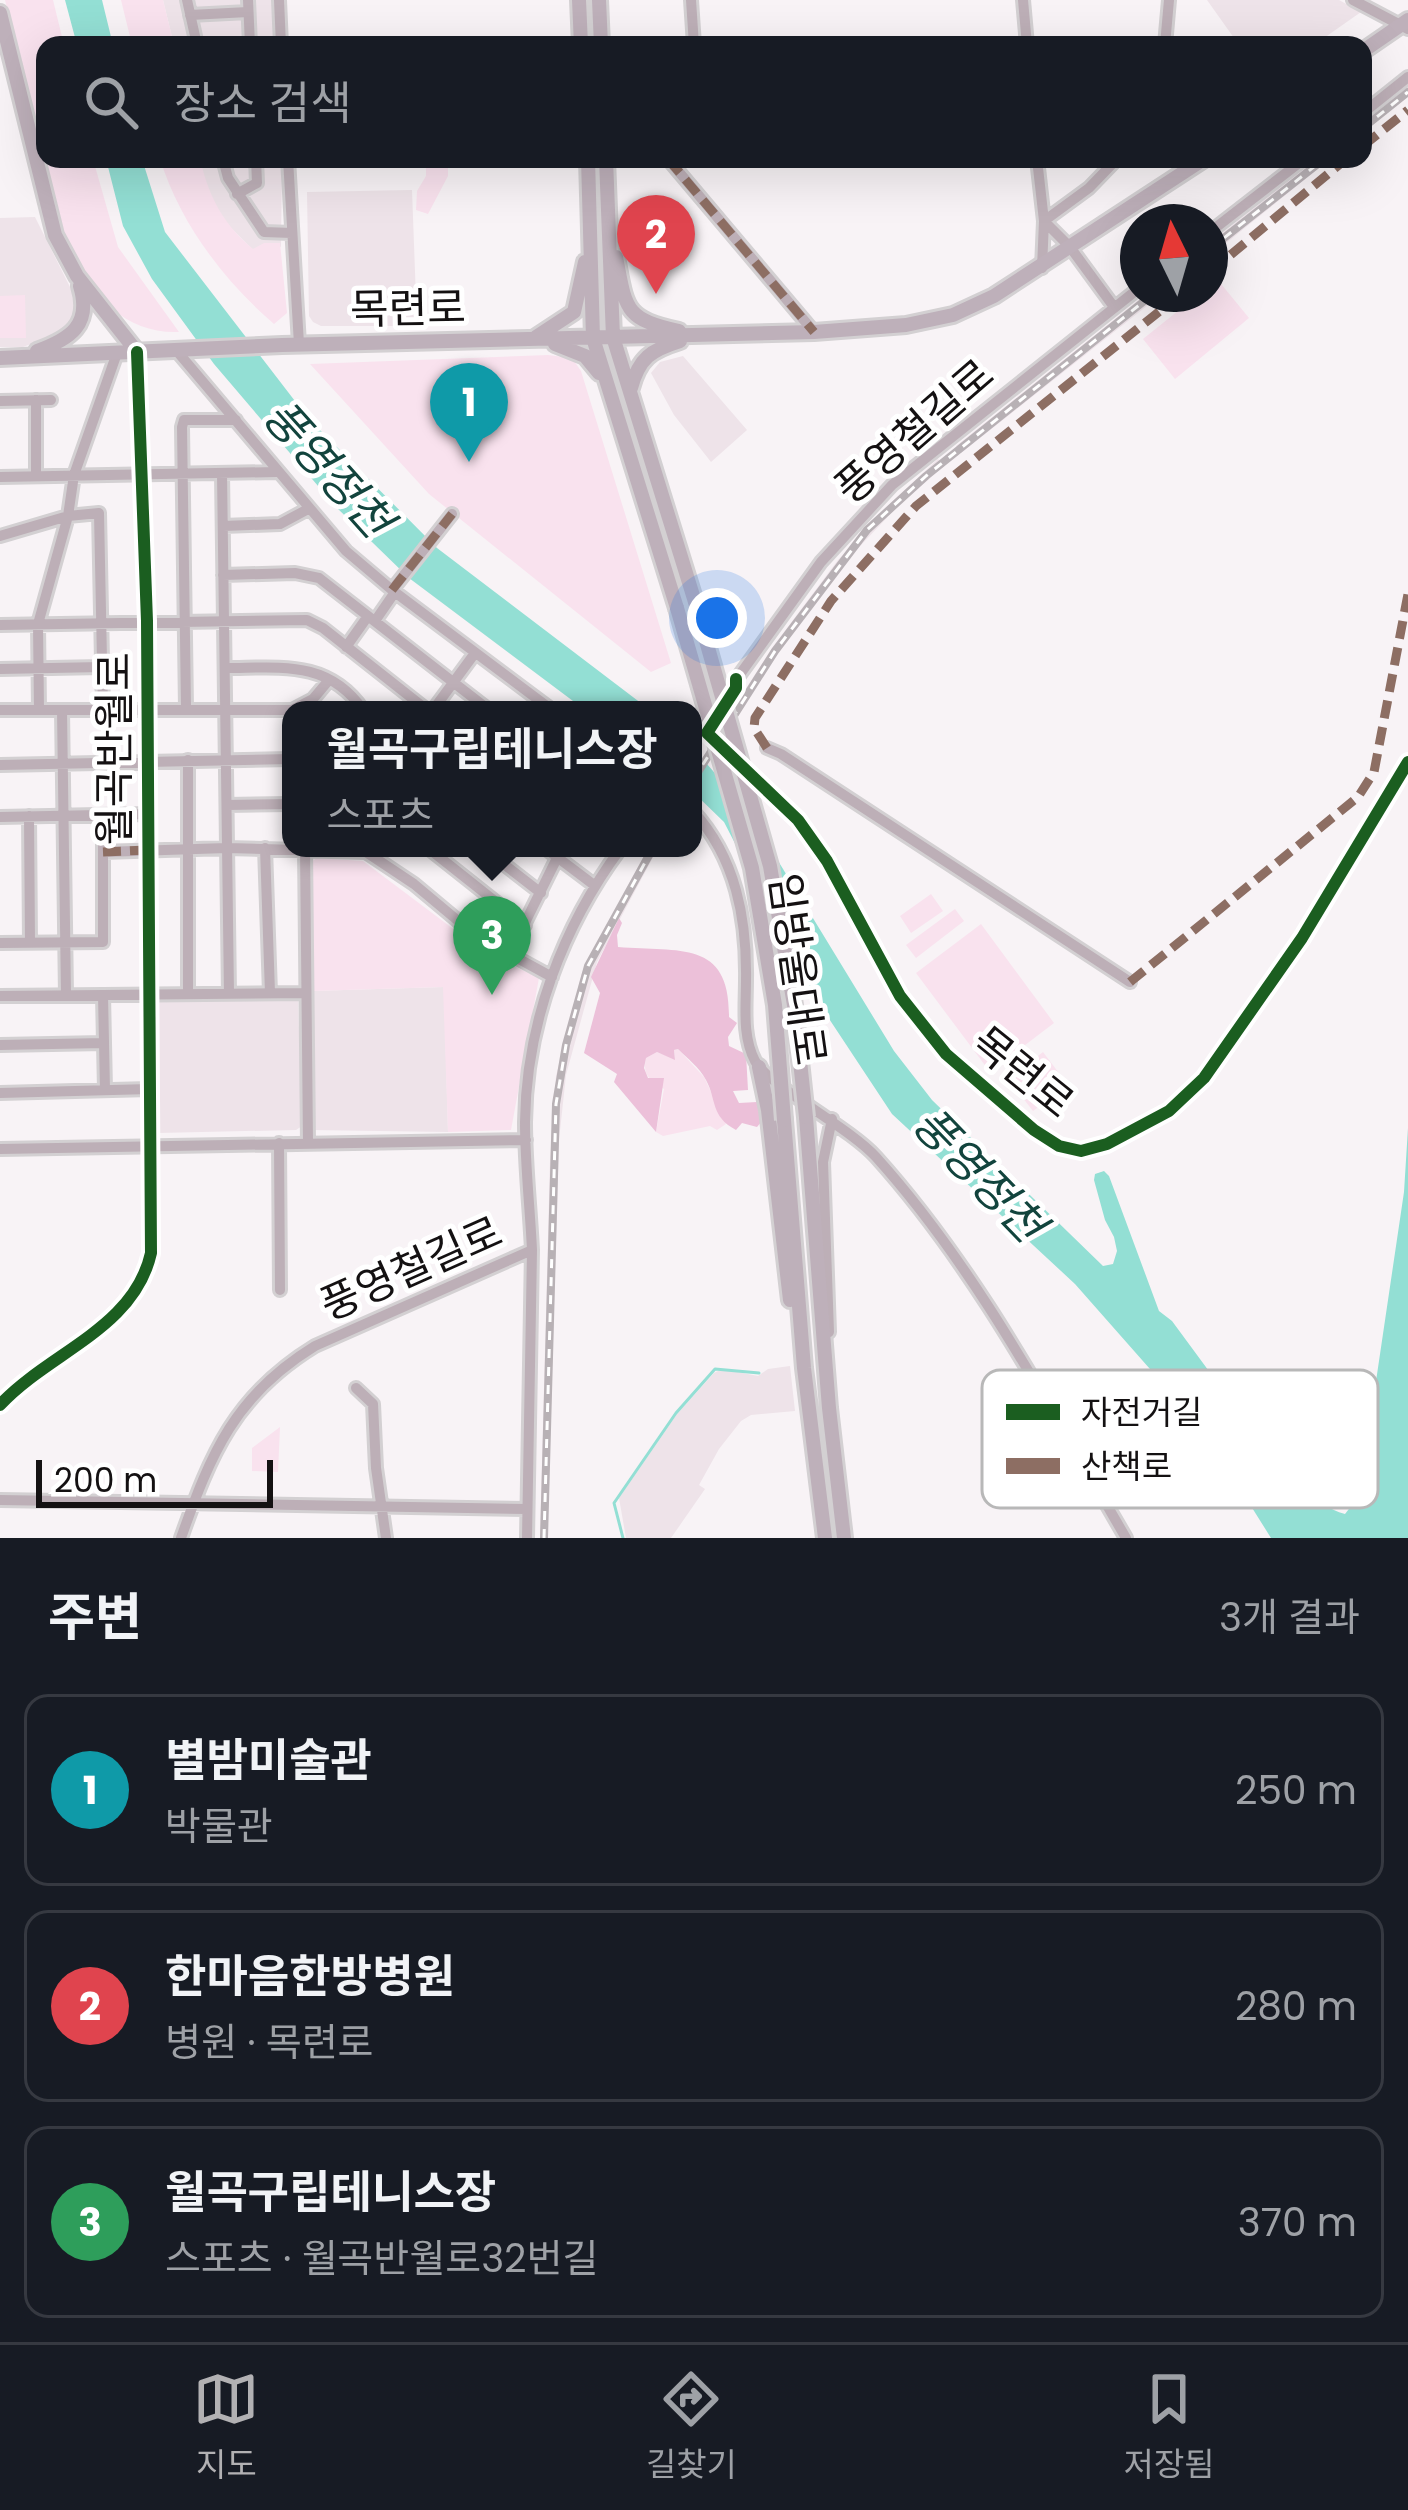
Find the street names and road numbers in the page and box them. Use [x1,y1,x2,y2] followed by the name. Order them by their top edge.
[350,278,466,339] street label: 목련로
[822,346,1007,517] street label: 풍영철길로
[85,652,144,846] street label: 월곡반월로
[755,869,840,1069] street label: 임방울대로
[959,1013,1086,1132] street label: 목련로
[311,1202,511,1335] street label: 풍영철길로

